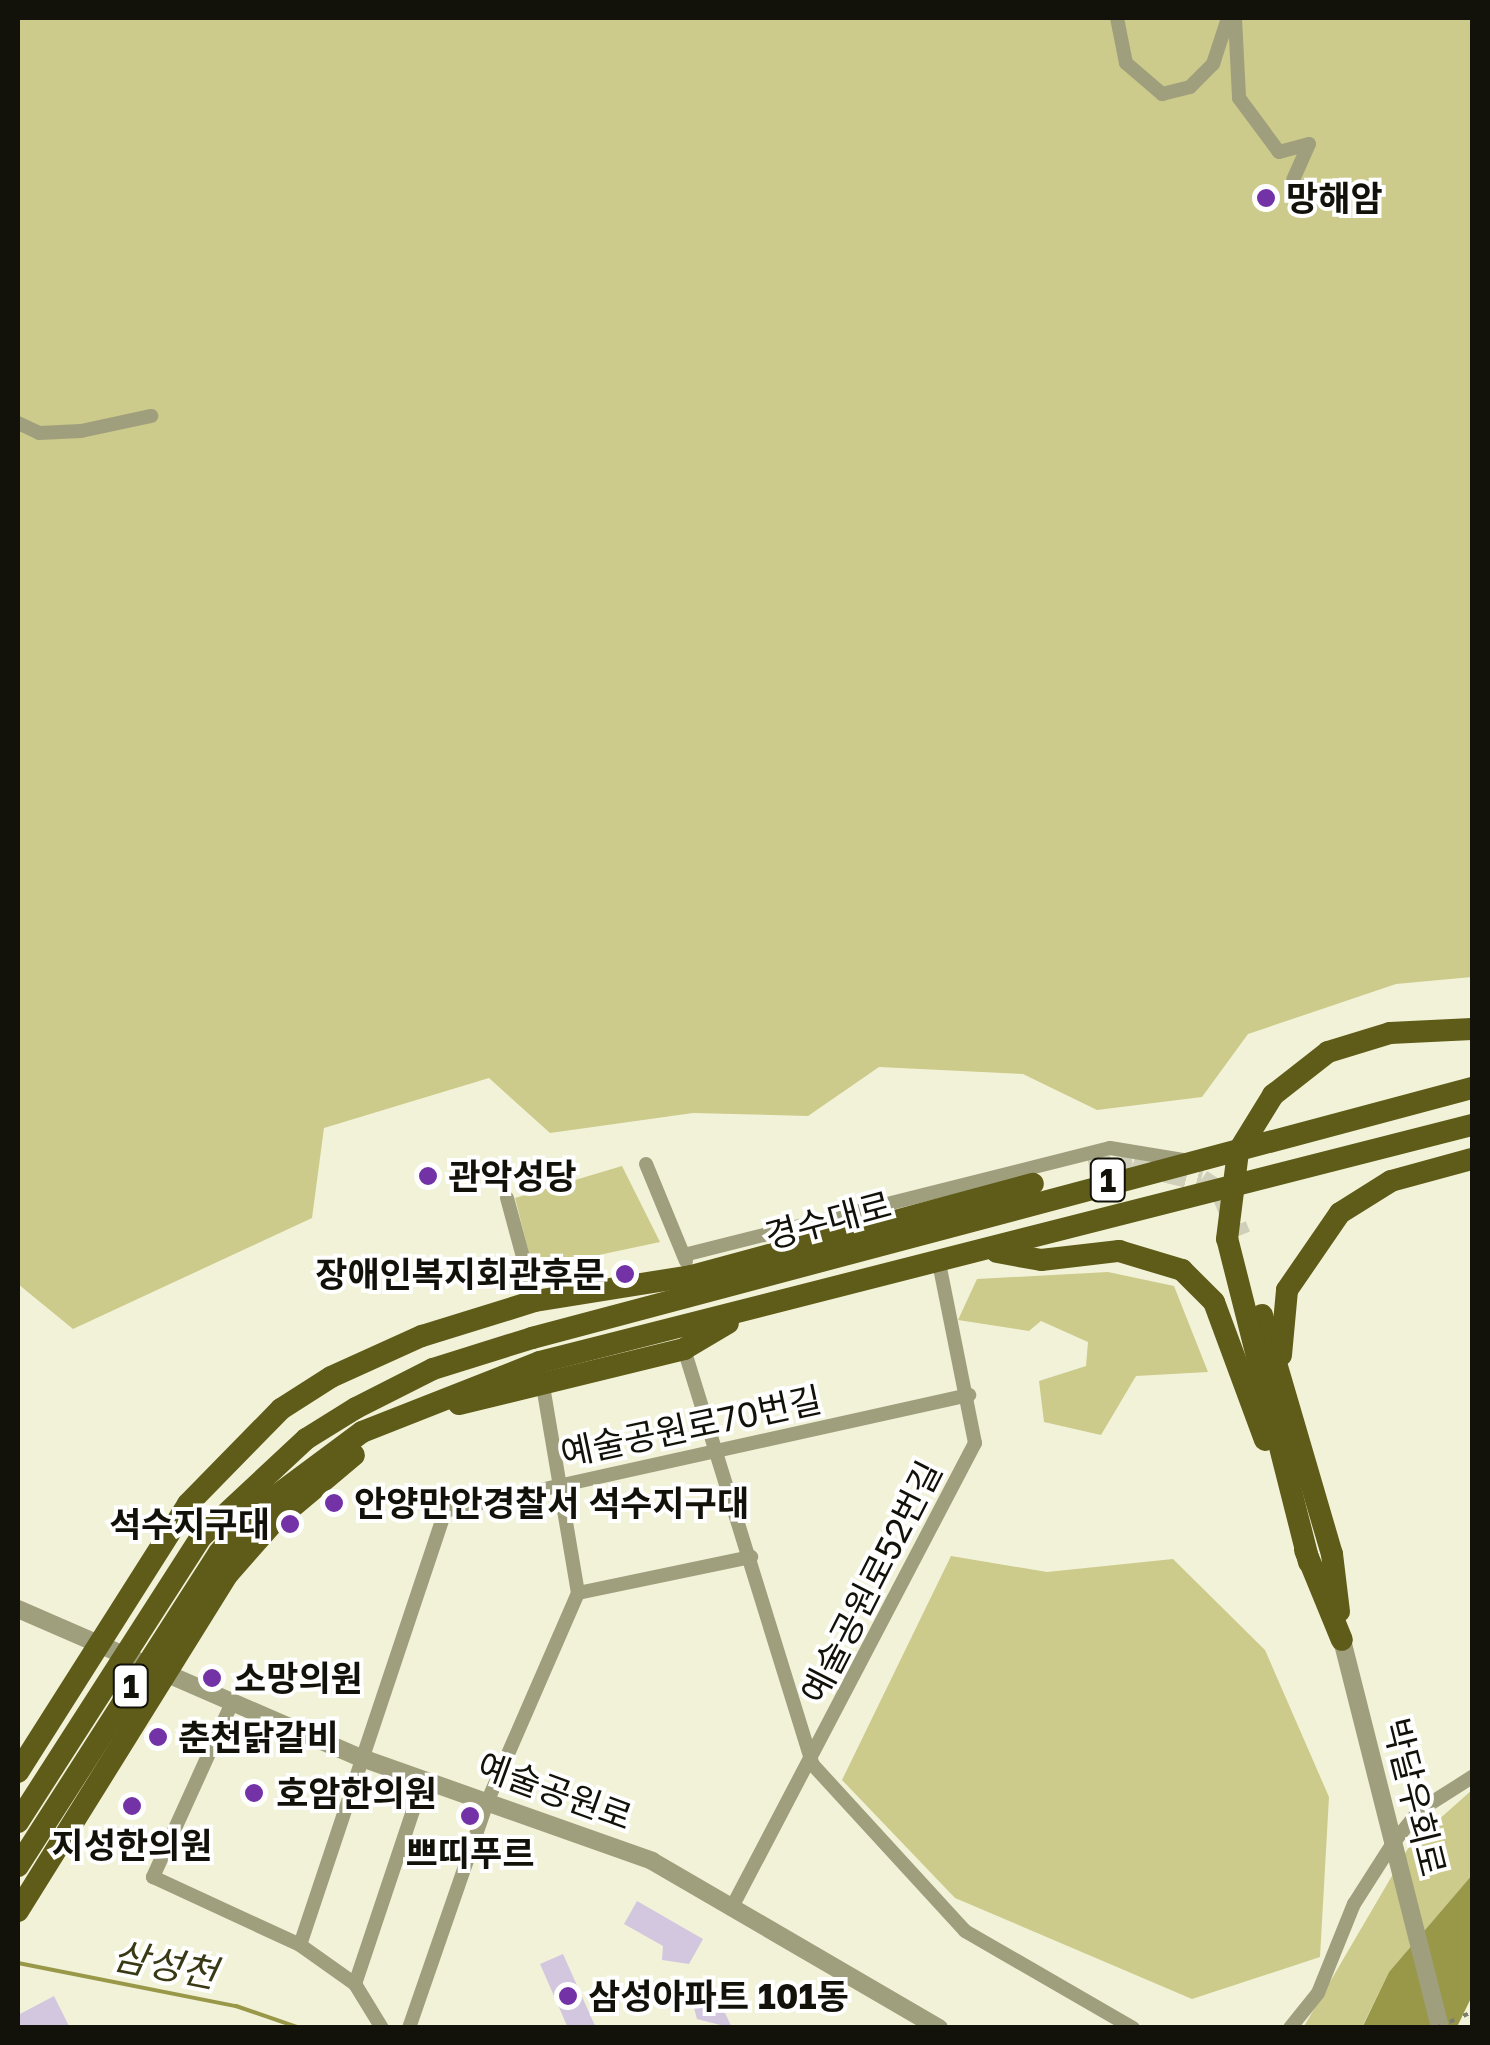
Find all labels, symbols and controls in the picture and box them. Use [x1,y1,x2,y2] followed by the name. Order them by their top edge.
[1286,177,1383,219] place label: 망해암
[1255,187,1277,209] marker: 망해암
[1088,1153,1128,1207] road number: 1
[448,1155,577,1197] place label: 관악성당
[417,1165,439,1187] marker: 관악성당
[760,1183,896,1257] street label: 경수대로
[315,1253,605,1295] place label: 장애인복지회관후문
[614,1263,636,1285] marker: 장애인복지회관후문
[557,1378,825,1474] street label: 예술공원로70번길
[792,1454,950,1710] street label: 예술공원로52번길
[354,1482,749,1524] place label: 안양만안경찰서 석수지구대
[323,1492,345,1514] marker: 안양만안경찰서 석수지구대
[109,1503,270,1545] place label: 석수지구대
[279,1513,301,1535] marker: 석수지구대
[234,1657,363,1699] place label: 소망의원
[111,1659,151,1713] road number: 1
[199,1665,225,1691] marker: 소망의원
[1375,1714,1455,1880] street label: 박달우회로
[178,1716,339,1758] place label: 춘천닭갈비
[147,1726,169,1748] marker: 춘천닭갈비
[472,1744,638,1838] street label: 예술공원로
[276,1772,437,1814] place label: 호암한의원
[241,1780,267,1806] marker: 호암한의원
[119,1793,145,1819] marker: 지성한의원
[459,1805,481,1827] marker: 쁘띠푸르
[52,1824,212,1866] place label: 지성한의원
[406,1832,534,1874] place label: 쁘띠푸르
[109,1932,221,1996] water label: 삼성천
[588,1975,849,2017] place label: 삼성아파트 101동
[557,1985,579,2007] marker: 삼성아파트 101동

